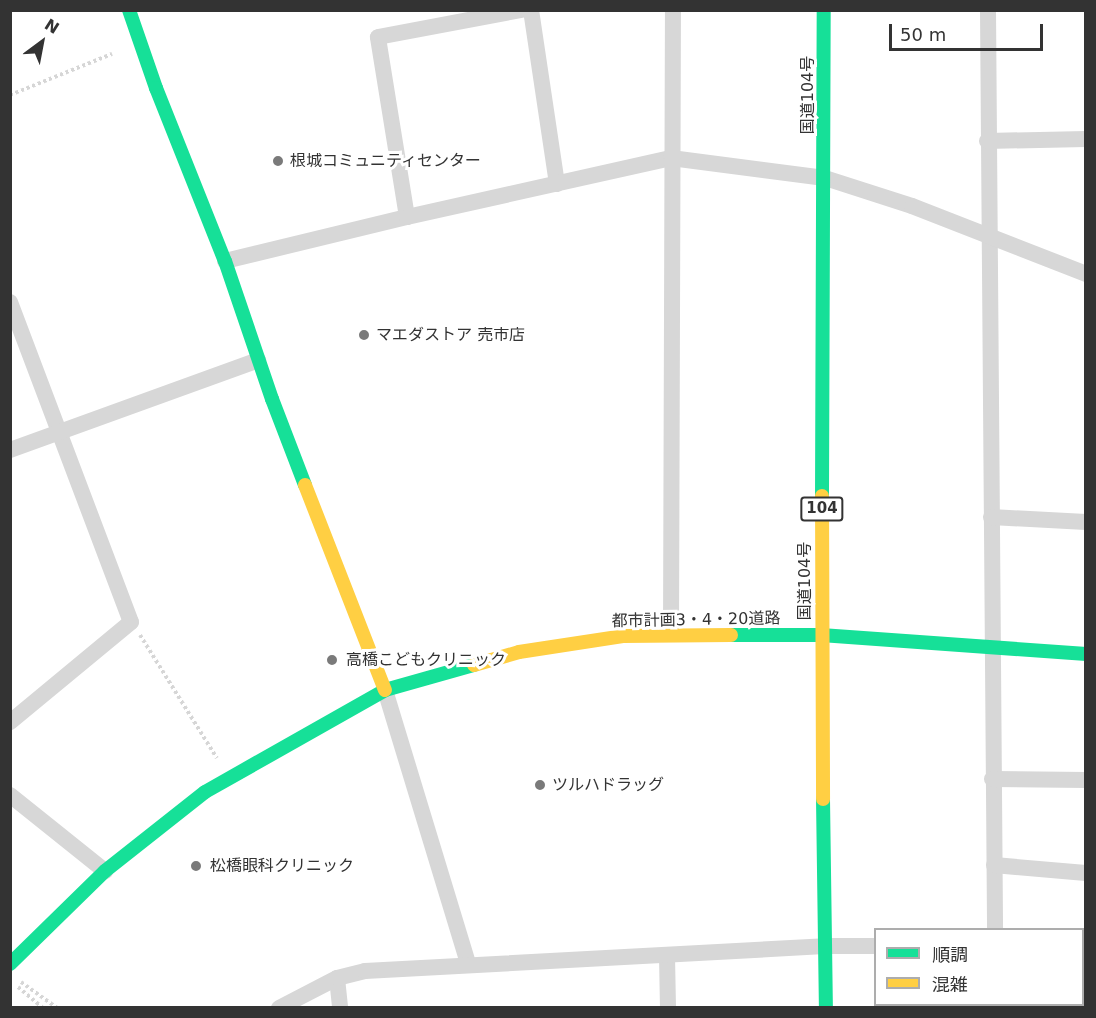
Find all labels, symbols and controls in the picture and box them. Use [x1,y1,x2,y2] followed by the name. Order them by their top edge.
[12,12,72,72] north arrow
[892,12,1046,50] scale bar
[41,15,63,38] text: N
[900,24,946,45] text: 50 m
[798,56,818,134] street label: 国道104号
[290,151,482,171] place label: 根城コミュニティセンター
[271,154,285,168] marker: 根城コミュニティセンター
[376,325,525,345] place label: マエダストア 売市店
[357,328,371,342] marker: マエダストア 売市店
[800,497,844,521] road number: 104
[795,542,815,620] street label: 国道104号
[611,609,781,631] street label: 都市計画3・4・20道路
[346,650,506,670] place label: 高橋こどもクリニック
[323,651,341,669] marker: 高橋こどもクリニック
[552,775,664,795] place label: ツルハドラッグ
[533,778,547,792] marker: ツルハドラッグ
[210,856,354,876] place label: 松橋眼科クリニック
[187,857,205,875] marker: 松橋眼科クリニック
[874,928,1084,1006] legend
[932,944,968,965] text: 順調
[932,974,968,995] text: 混雑

